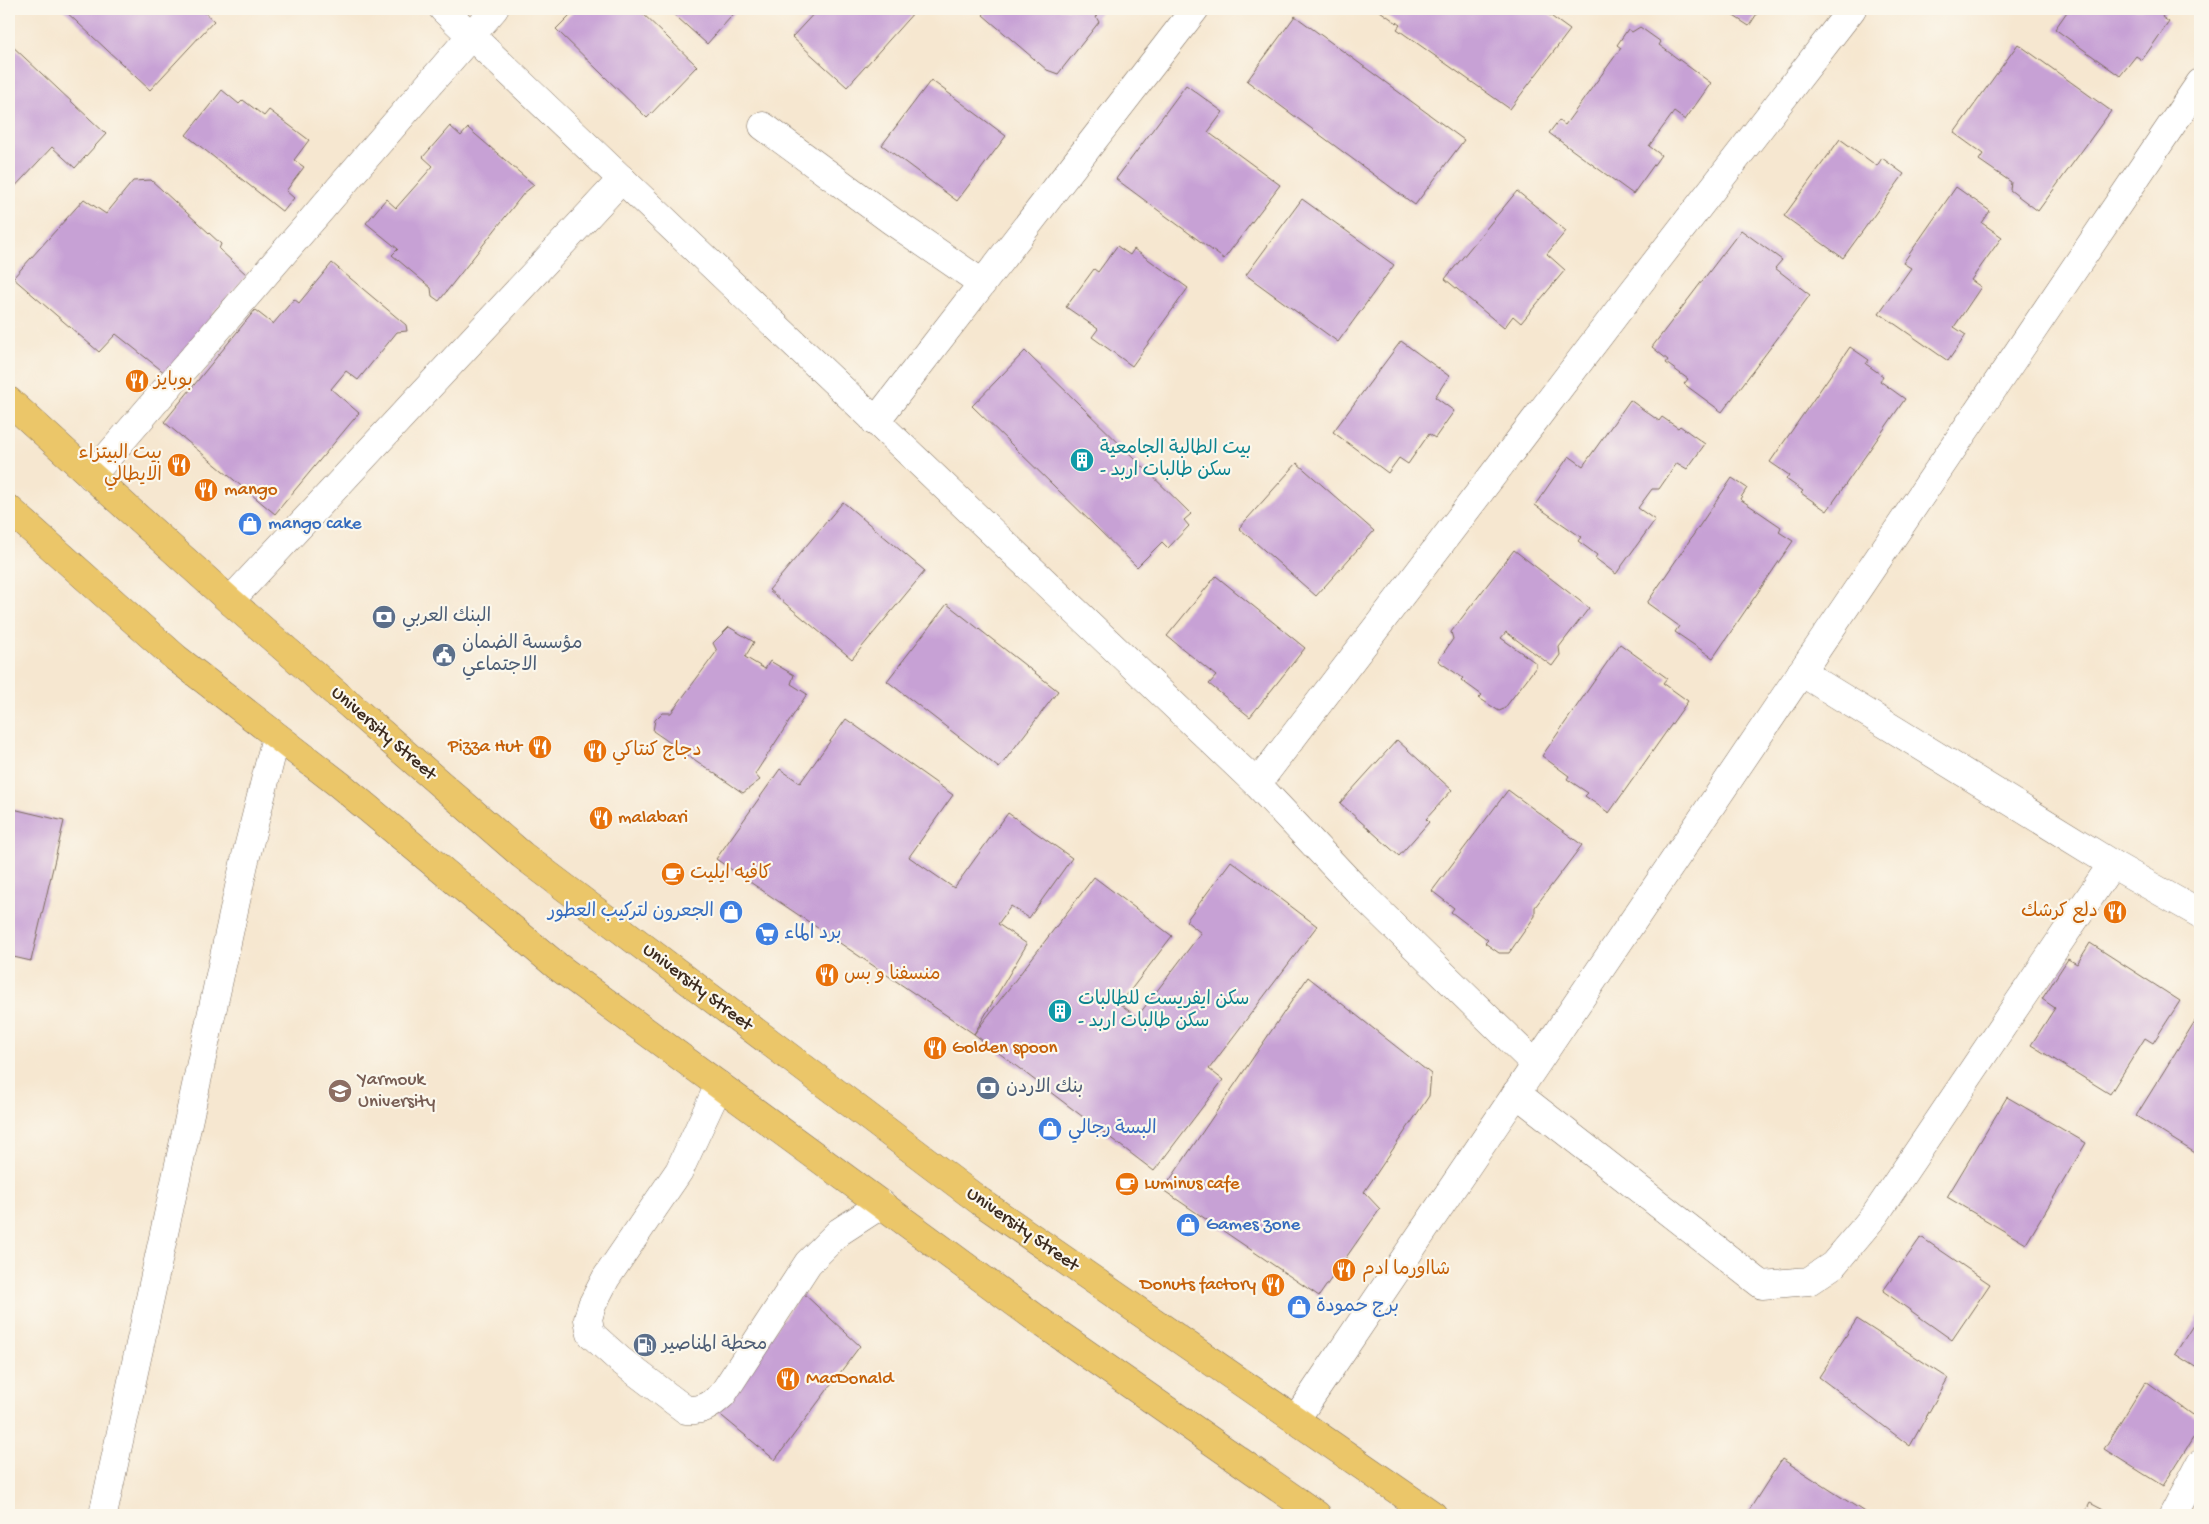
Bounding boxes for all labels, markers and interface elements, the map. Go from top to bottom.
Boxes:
restaurant icon: بوبايز [124,368,150,394]
place label: بوبايز [152,370,193,393]
place label: بيت الطالبة الجامعية - سكن طالبات اربد [1100,438,1251,483]
place label: بيت البيتزاء الايطالي [79,443,162,490]
building icon: بيت الطالبة الجامعية - سكن طالبات اربد [1069,447,1095,473]
restaurant icon: بيت البيتزاء الايطالي [166,452,192,478]
restaurant icon: mango [193,477,219,503]
place label: mango [224,479,278,502]
shop icon: mango cake [237,511,263,537]
place label: mango cake [268,513,362,536]
bank icon: البنك العربي [371,604,397,630]
place label: البنك العربي [402,606,491,631]
place label: مؤسسة الضمان الاجتماعي [462,633,582,680]
public building icon: مؤسسة الضمان الاجتماعي [431,642,457,668]
street label: University Street [325,682,442,788]
restaurant icon: Pizza Hut [527,734,553,760]
place label: Pizza Hut [447,736,524,759]
restaurant icon: دجاج كنتاكي [582,738,608,764]
place label: دجاج كنتاكي [612,740,702,765]
restaurant icon: malabari [588,805,614,831]
place label: malabari [618,807,688,830]
cafe icon: كافيه ايليت [660,861,686,887]
place label: كافيه ايليت [690,863,771,886]
shop icon: الجعرون لتركيب العطور [718,899,744,925]
restaurant icon: دلع كرشك [2102,899,2128,925]
place label: الجعرون لتركيب العطور [546,901,714,924]
place label: دلع كرشك [2021,901,2098,924]
supermarket icon: برد الماء [754,921,780,947]
place label: برد الماء [784,923,842,946]
street label: University Street [637,939,759,1038]
restaurant icon: منسفنا و بس [814,962,840,988]
place label: منسفنا و بس [844,964,941,987]
place label: سكن ايفريست للطالبات - سكن طالبات اربد [1078,989,1250,1034]
building icon: سكن ايفريست للطالبات - سكن طالبات اربد [1047,998,1073,1024]
restaurant icon: Golden spoon [922,1035,948,1061]
place label: Golden spoon [952,1037,1058,1060]
place label: Yarmouk University [356,1069,436,1114]
bank icon: بنك الاردن [975,1075,1001,1101]
place label: بنك الاردن [1006,1077,1083,1100]
school or university icon: Yarmouk University [327,1078,353,1104]
shop icon: البسة رجالي [1037,1116,1063,1142]
place label: البسة رجالي [1068,1118,1157,1143]
cafe icon: Luminus cafe [1114,1171,1140,1197]
place label: Luminus cafe [1144,1173,1240,1196]
street label: University Street [961,1183,1085,1279]
shop icon: Games zone [1175,1212,1201,1238]
place label: Games zone [1206,1214,1301,1237]
restaurant icon: شااورما ادم [1331,1257,1357,1283]
place label: شااورما ادم [1362,1259,1450,1282]
restaurant icon: Donuts factory [1260,1272,1286,1298]
place label: Donuts factory [1138,1274,1257,1297]
shop icon: برج حمودة [1286,1294,1312,1320]
place label: برج حمودة [1316,1296,1399,1319]
fuel station icon: محطة المناصير [632,1332,658,1358]
place label: محطة المناصير [660,1334,767,1357]
restaurant icon: MacDonald [775,1366,801,1392]
place label: MacDonald [806,1368,895,1391]

